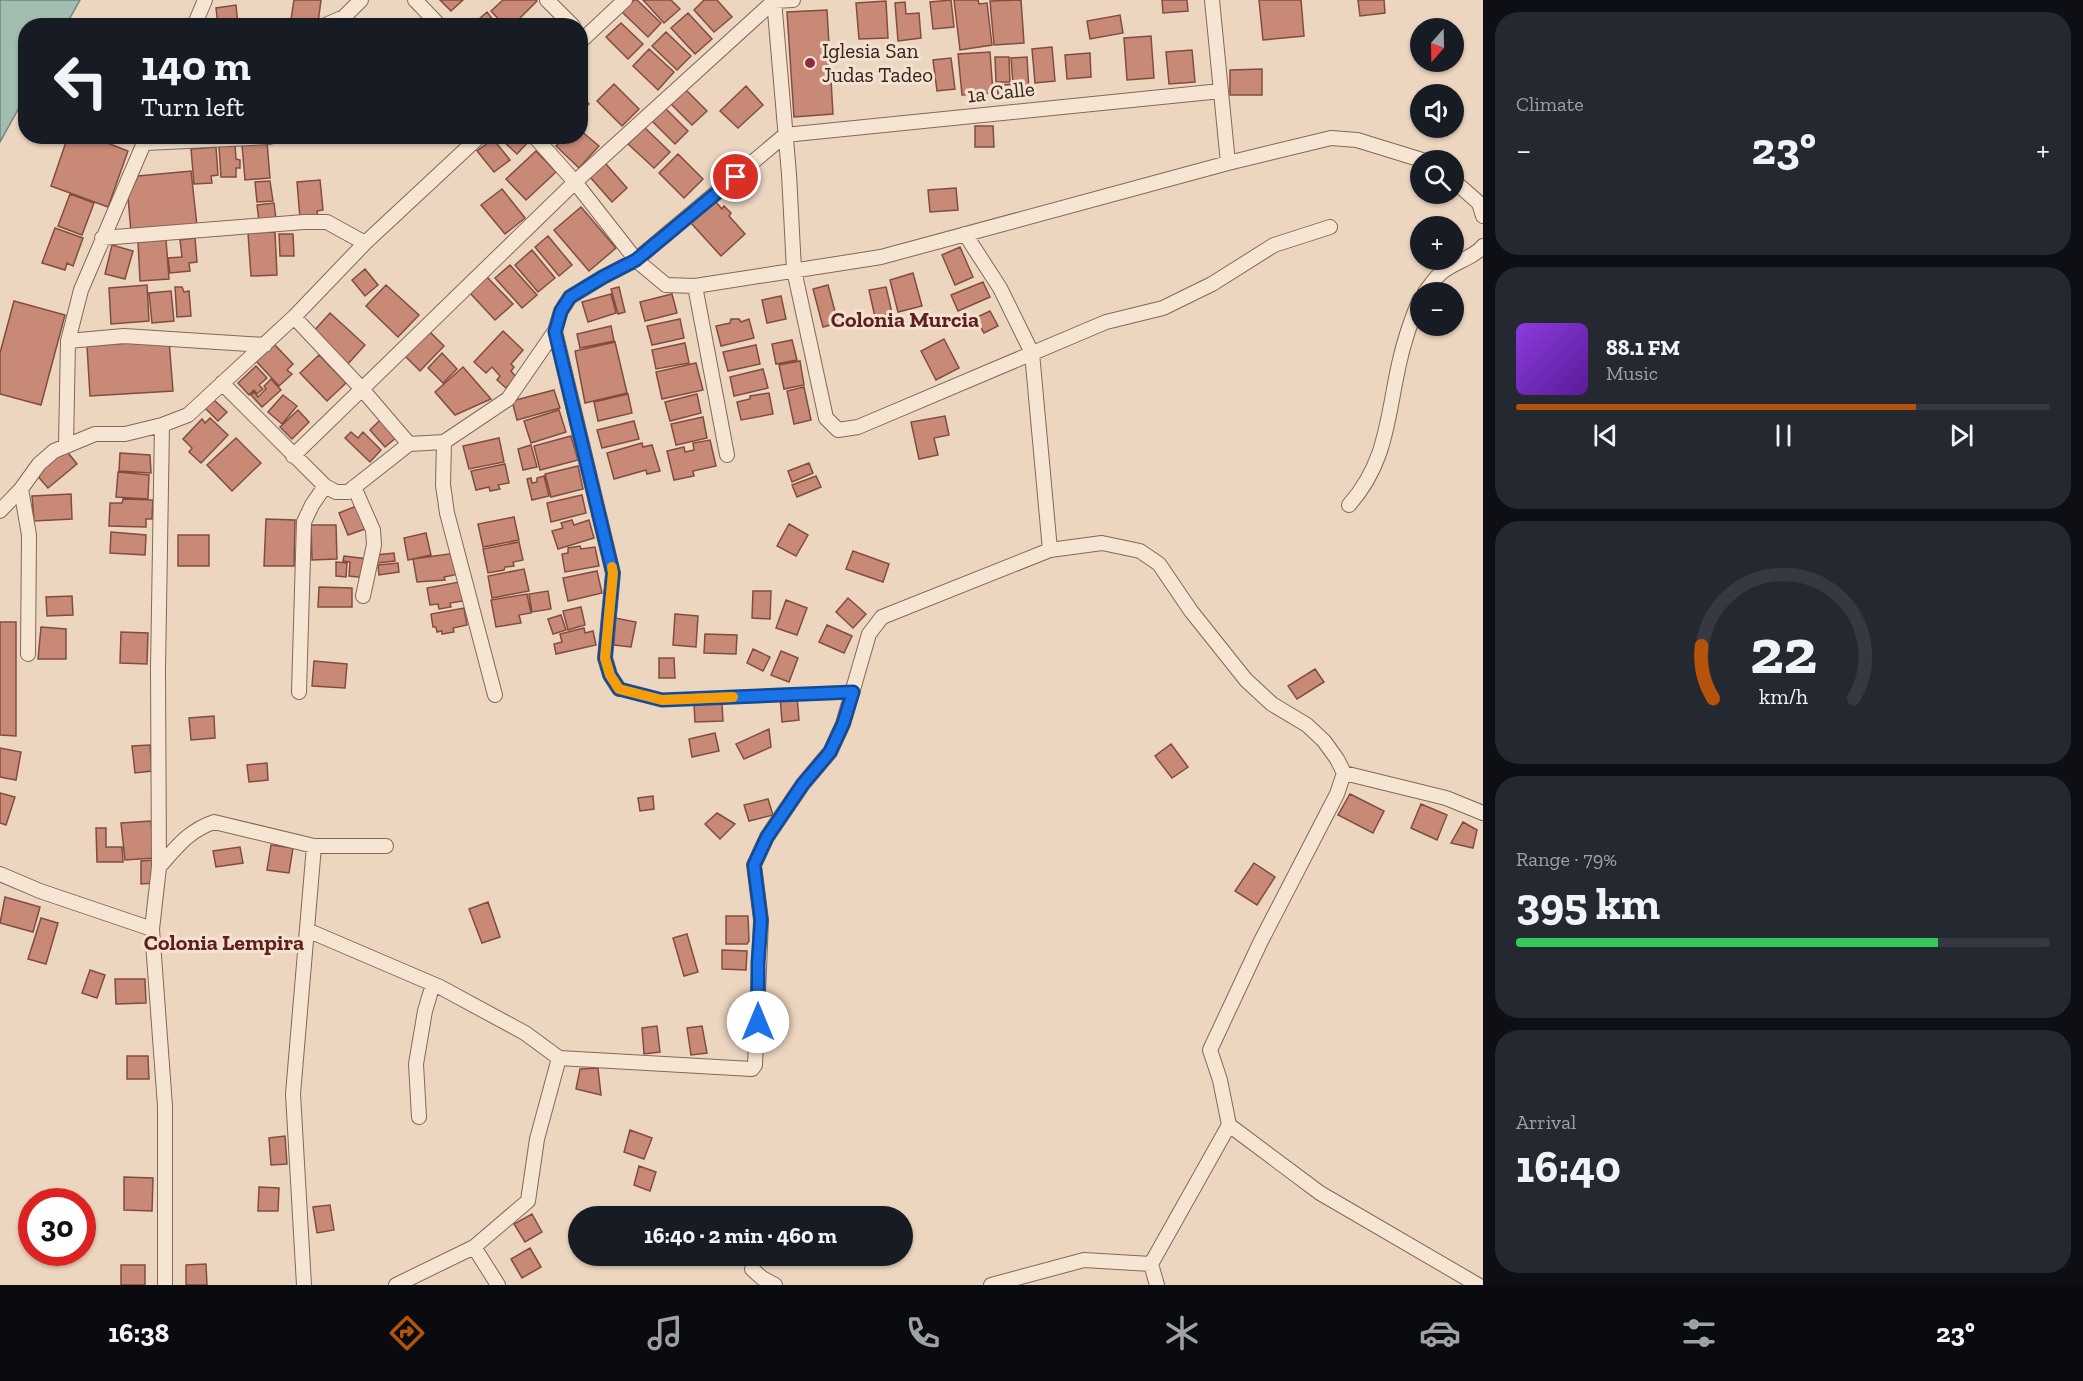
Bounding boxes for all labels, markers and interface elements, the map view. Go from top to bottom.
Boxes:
north arrow [1410,18,1464,72]
map controls [1410,18,1464,336]
place label: Iglesia San Judas Tadeo [822,38,933,87]
text: 140 m [141,40,251,91]
icon: left [42,42,120,120]
marker: Iglesia San Judas Tadeo [803,56,817,70]
street label: 1a Calle [966,76,1036,107]
button: sound [1410,84,1464,138]
text: Turn left [141,91,244,123]
text: Climate [1516,92,1584,116]
text: 23° [1752,122,1816,176]
text: − [1516,130,1531,169]
text: + [2036,130,2050,169]
button: search [1410,150,1464,204]
pin [710,151,761,202]
icon: arrive [719,160,752,193]
button: + [1410,216,1464,270]
button: − [1410,282,1464,336]
district label: Colonia Murcia [831,306,979,333]
text: 88.1 FM [1606,334,1680,361]
text: Music [1606,361,1658,385]
icon: previous [1589,419,1622,452]
icon: pause [1767,419,1800,452]
icon: next [1945,419,1978,452]
text: 22 [1749,615,1817,690]
text: km/h [1759,685,1807,710]
text: Range · 79% [1516,847,1617,871]
text: 395 km [1516,877,1660,931]
district label: Colonia Lempira [144,929,304,956]
position arrow [726,990,790,1054]
text: Arrival [1516,1110,1576,1134]
text: 16:40 [1516,1140,1621,1194]
speed limit sign: 30 [18,1188,96,1266]
text: 16:40 · 2 min · 460 m [644,1222,837,1249]
icon: directions [386,1312,428,1354]
icon: music [644,1312,686,1354]
icon: phone [902,1312,944,1354]
icon: climate [1161,1312,1203,1354]
icon: car [1419,1312,1461,1354]
icon: filters [1678,1312,1720,1354]
text: 16:38 [108,1317,169,1349]
text: 23° [1936,1317,1975,1349]

